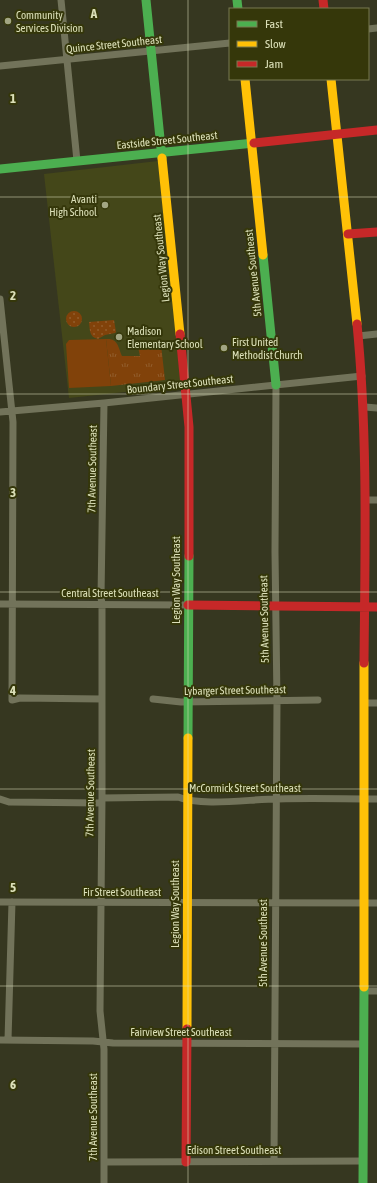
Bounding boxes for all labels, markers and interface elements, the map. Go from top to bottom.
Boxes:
text: A [90,6,98,21]
legend [229,8,369,80]
place label: Community Services Division [16,9,83,34]
marker: Community Services Division [3,16,13,26]
text: Fast [265,17,283,31]
street label: Quince Street Southeast [65,33,163,55]
text: Slow [265,37,286,51]
text: Jam [265,57,283,71]
text: 1 [10,91,16,106]
street label: Eastside Street Southeast [116,129,218,151]
place label: Avanti High School [49,193,97,218]
marker: Avanti High School [100,200,110,210]
street label: Legion Way Southeast [150,214,172,302]
street label: 5th Avenue Southeast [242,229,264,317]
text: 2 [10,288,16,303]
place label: Madison Elementary School [127,325,203,350]
marker: Madison Elementary School [114,332,124,342]
place label: First United Methodist Church [232,336,303,361]
marker: First United Methodist Church [219,343,229,353]
street label: Boundary Street Southeast [126,372,234,396]
street label: 7th Avenue Southeast [85,425,99,513]
text: 3 [10,485,16,500]
street label: Legion Way Southeast [170,536,182,624]
street label: 5th Avenue Southeast [257,575,271,663]
street label: Central Street Southeast [61,587,159,599]
text: 4 [9,683,16,698]
street label: Lybarger Street Southeast [184,683,286,697]
street label: 7th Avenue Southeast [83,749,97,837]
street label: McCormick Street Southeast [189,782,301,794]
street label: Legion Way Southeast [169,860,181,948]
text: 5 [10,880,16,895]
street label: Fir Street Southeast [83,886,161,898]
street label: 5th Avenue Southeast [257,899,269,987]
street label: Fairview Street Southeast [130,1026,232,1038]
street label: 7th Avenue Southeast [87,1073,99,1161]
text: 6 [10,1077,16,1092]
street label: Edison Street Southeast [187,1144,281,1156]

